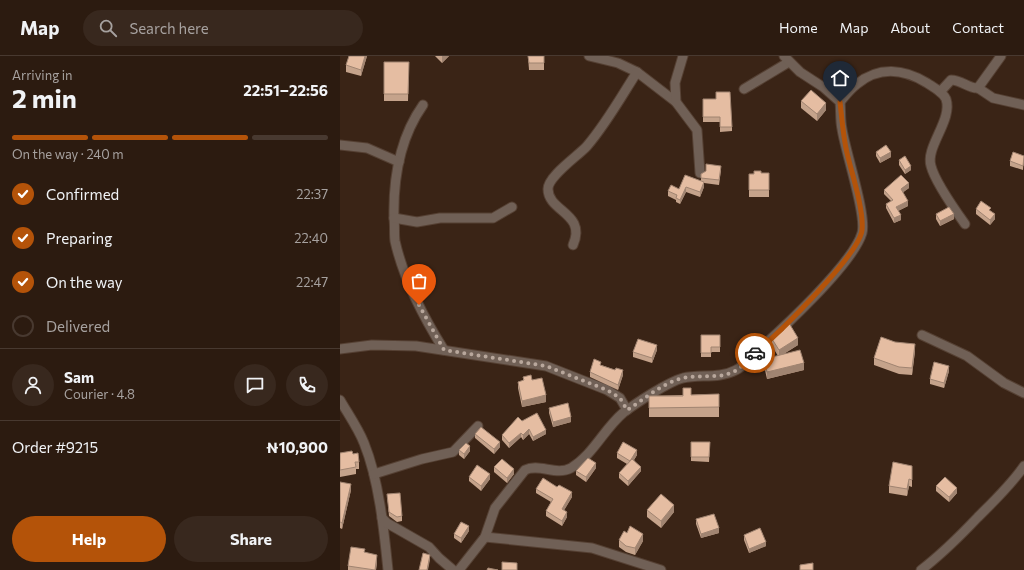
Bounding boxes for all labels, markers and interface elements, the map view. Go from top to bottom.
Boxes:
search box [83,10,363,46]
text: Map [20,16,59,39]
icon: search [97,17,119,39]
text: Search here [129,19,209,37]
text: Home [779,19,818,36]
text: Map [840,19,868,36]
text: About [890,19,930,36]
text: Contact [952,19,1004,36]
pin [823,61,857,102]
text: Arriving in [12,67,72,83]
icon: home [829,67,851,89]
text: 22:51–22:56 [243,81,328,99]
text: 2 min [12,82,77,113]
text: On the way · 240 m [12,146,124,162]
icon: check [12,183,34,205]
text: Confirmed [46,185,119,203]
text: 22:37 [296,186,328,202]
icon: check [12,227,34,249]
text: Preparing [46,229,112,247]
text: 22:40 [294,230,328,246]
pin [402,264,436,305]
icon: bag [408,270,430,292]
icon: check [12,271,34,293]
text: On the way [46,273,123,291]
text: 22:47 [296,274,328,290]
text: Delivered [46,317,110,335]
courier [735,333,775,373]
icon: car [744,342,766,364]
button: person [12,364,54,406]
button: chat [234,364,276,406]
button: phone [286,364,328,406]
text: Sam [64,368,94,386]
text: Courier · 4.8 [64,386,135,402]
text: Order #9215 [12,438,98,456]
text: ₦10,900 [266,438,328,456]
button: Help [12,516,166,562]
button: Share [174,516,328,562]

